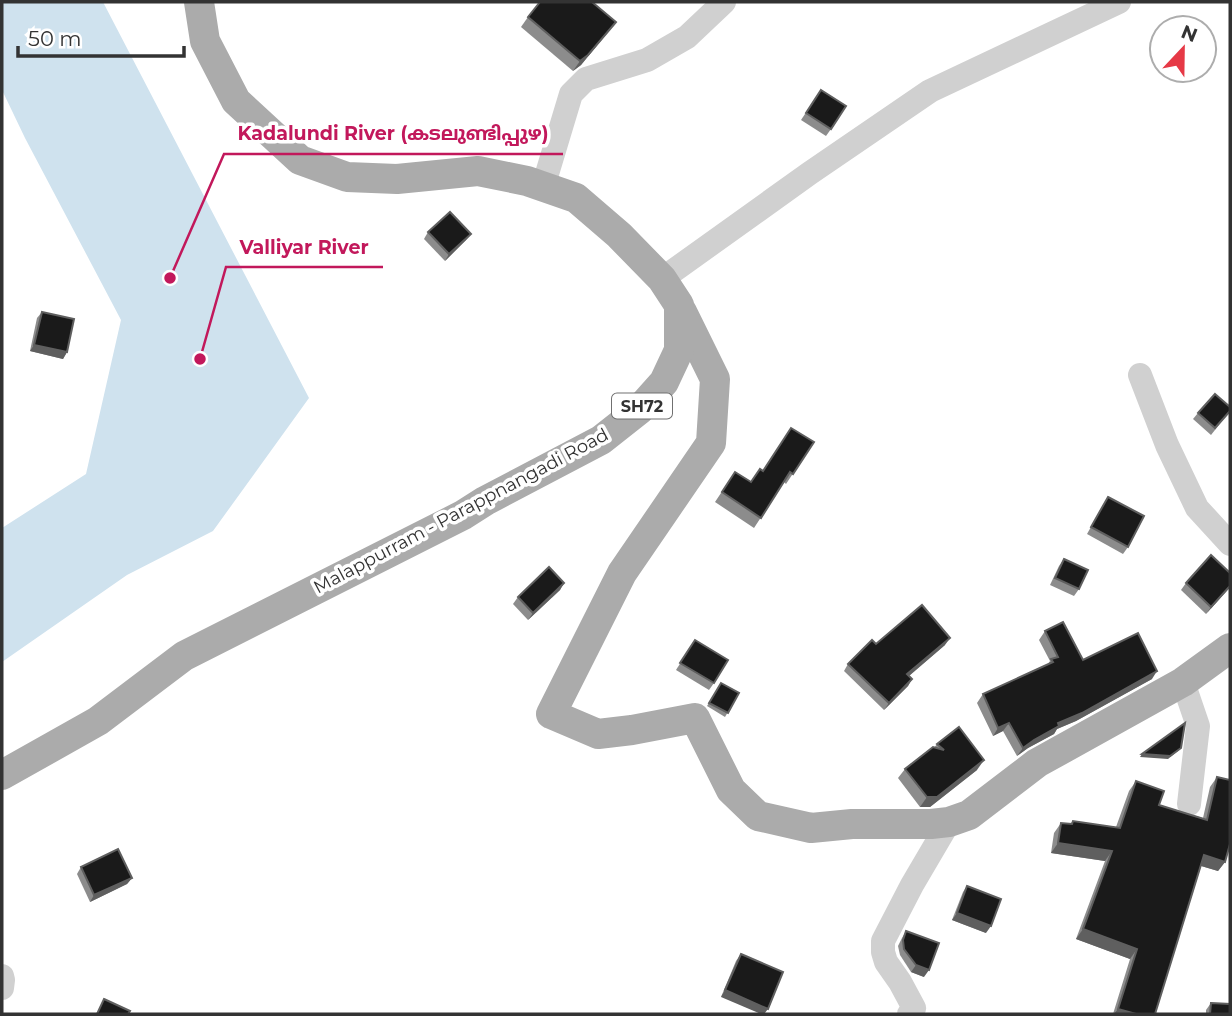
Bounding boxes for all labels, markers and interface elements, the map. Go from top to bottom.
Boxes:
scale bar [18,14,184,58]
north arrow [1148,14,1218,84]
text: N [1178,20,1201,47]
text: 50 m [28,26,82,51]
callout: Kadalundi River (കടലുണ്ടിപ്പുഴ) [224,114,563,154]
text: Kadalundi River (കടലുണ്ടിപ്പുഴ) [237,122,549,147]
callout: Valliyar River [226,227,383,267]
text: Valliyar River [238,236,369,259]
road number: SH72 [612,394,672,418]
street label: Malappurram - Parappnangadi Road [310,424,612,598]

